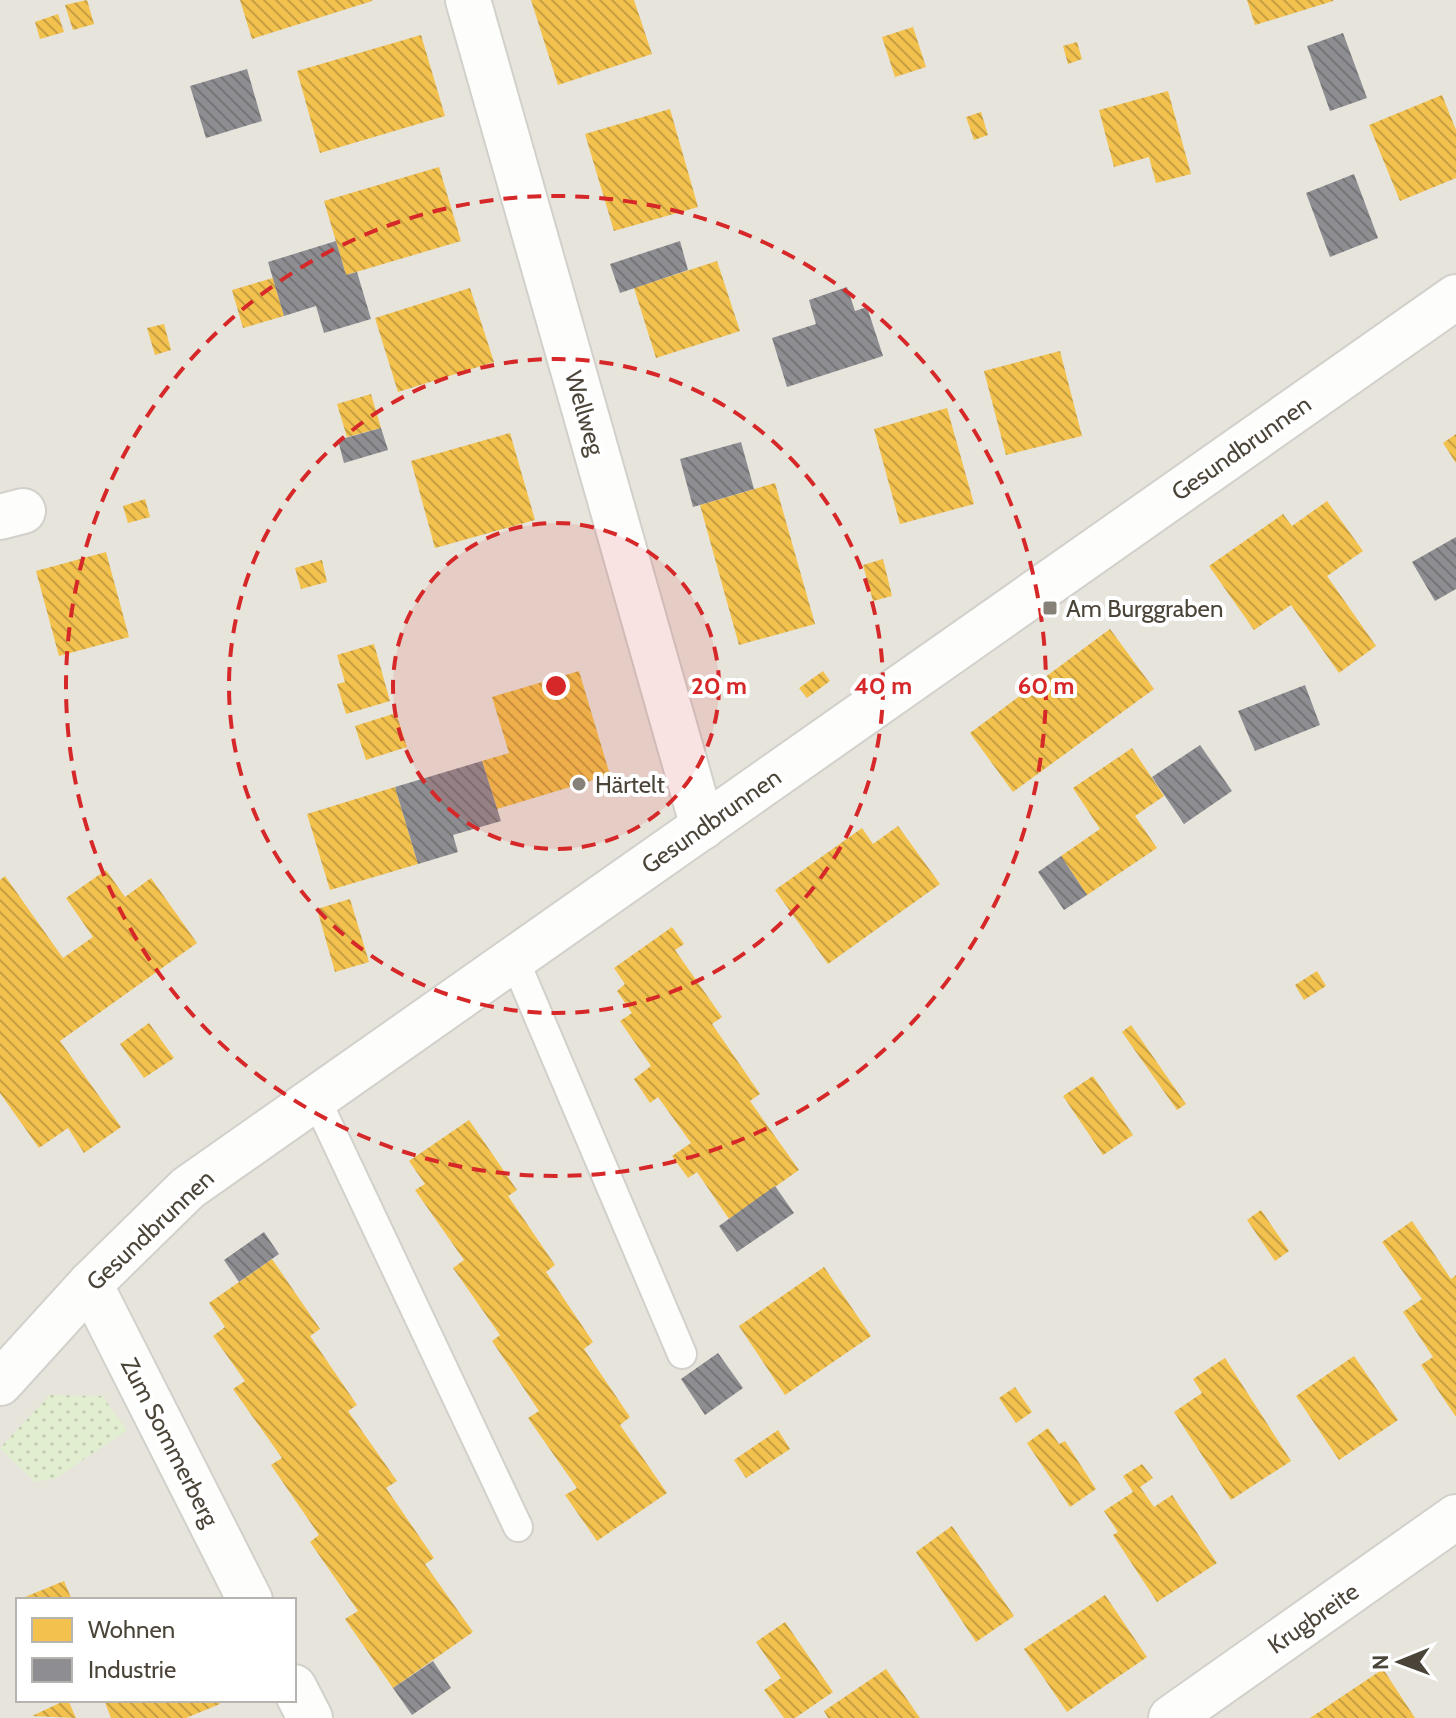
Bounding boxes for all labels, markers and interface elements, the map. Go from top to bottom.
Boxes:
street label: Wellweg [559,367,611,460]
street label: Gesundbrunnen [1166,389,1316,507]
place label: Am Burggraben [1066,594,1223,623]
marker: Am Burggraben [1041,599,1059,617]
text: 20 m [691,671,747,700]
text: 40 m [854,671,912,700]
text: 60 m [1018,671,1074,700]
centre of rings [542,672,570,700]
street label: Gesundbrunnen [636,762,786,880]
place label: Härtelt [595,770,665,799]
marker: Härtelt [570,775,588,793]
street label: Gesundbrunnen [80,1164,220,1296]
street label: Zum Sommerberg [115,1353,226,1532]
street label: Krugbreite [1262,1576,1364,1660]
legend [16,1598,296,1702]
text: Wohnen [88,1615,175,1644]
north arrow [1360,1622,1440,1702]
text: N [1367,1654,1394,1670]
text: Industrie [88,1655,176,1684]

